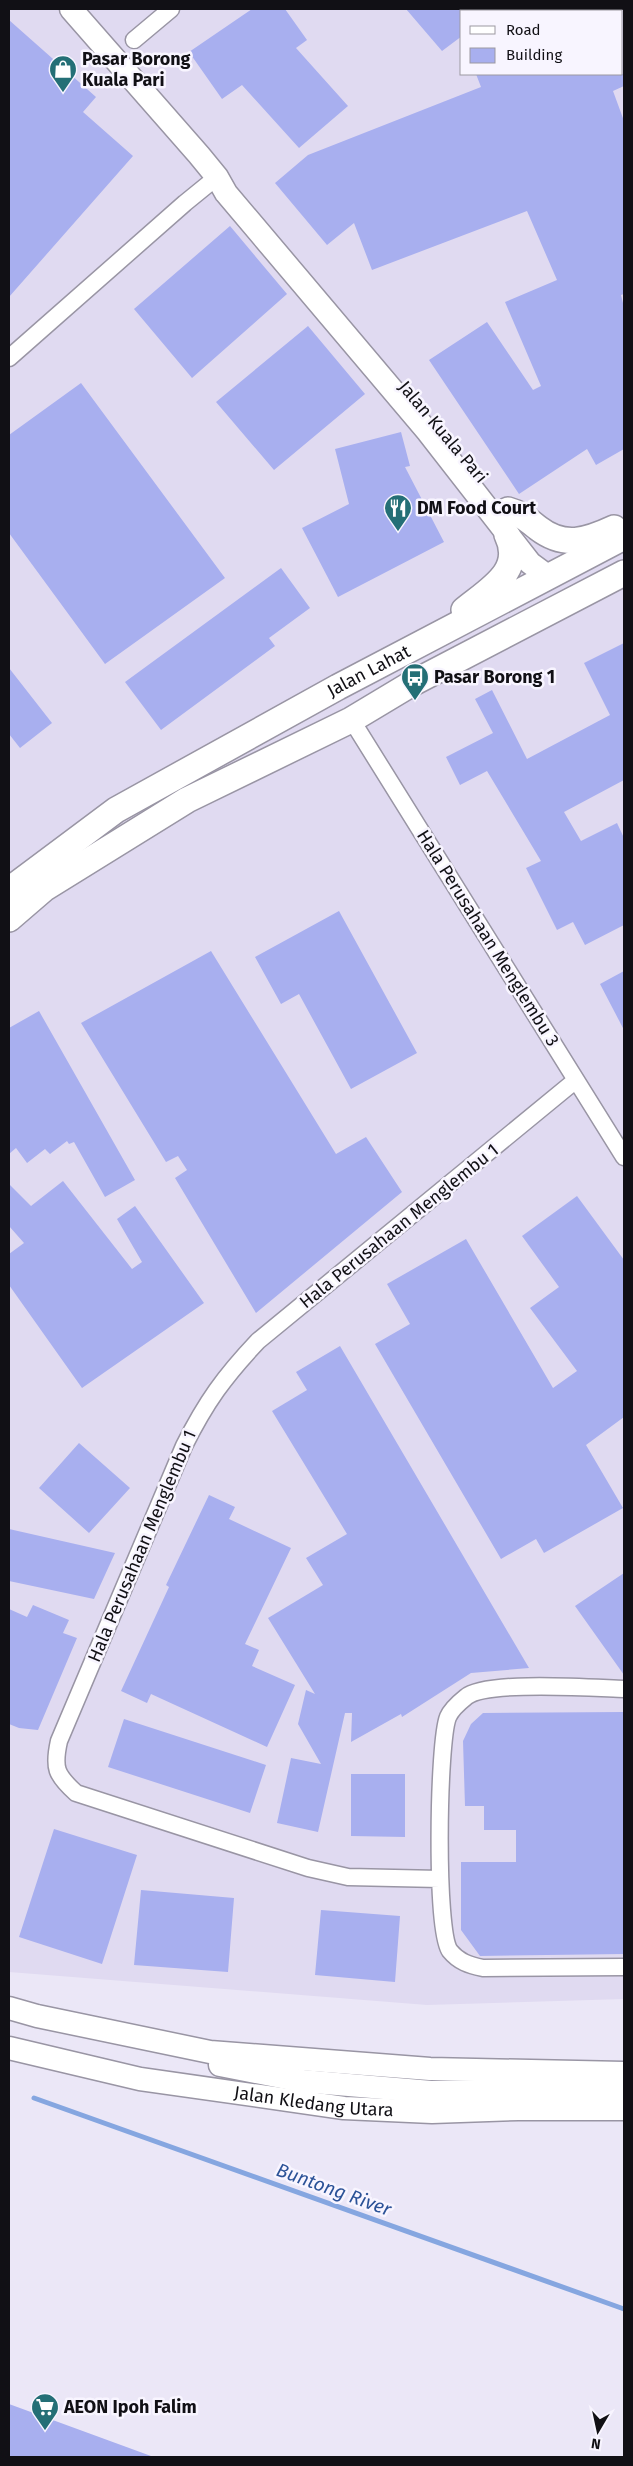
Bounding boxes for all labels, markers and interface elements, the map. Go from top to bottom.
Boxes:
legend [460,10,623,75]
text: Road [506,21,541,39]
text: Building [506,46,562,64]
place label: Pasar Borong Kuala Pari [82,48,191,91]
shop icon: Pasar Borong Kuala Pari [48,54,78,93]
street label: Jalan Kuala Pari [394,376,492,488]
restaurant icon: DM Food Court [383,493,413,532]
place label: DM Food Court [417,497,537,519]
street label: Jalan Lahat [323,640,414,702]
bus stop icon: Pasar Borong 1 [400,662,430,701]
place label: Pasar Borong 1 [434,666,555,688]
street label: Hala Perusahaan Menglembu 3 [412,826,564,1050]
street label: Hala Perusahaan Menglembu 1 [295,1139,503,1313]
street label: Hala Perusahaan Menglembu 1 [83,1427,201,1665]
street label: Jalan Kledang Utara [233,2081,394,2121]
water label: Buntong River [273,2158,395,2221]
supermarket icon: AEON Ipoh Falim [30,2392,60,2431]
place label: AEON Ipoh Falim [63,2396,197,2418]
north arrow [573,2406,623,2456]
text: N [590,2434,602,2452]

